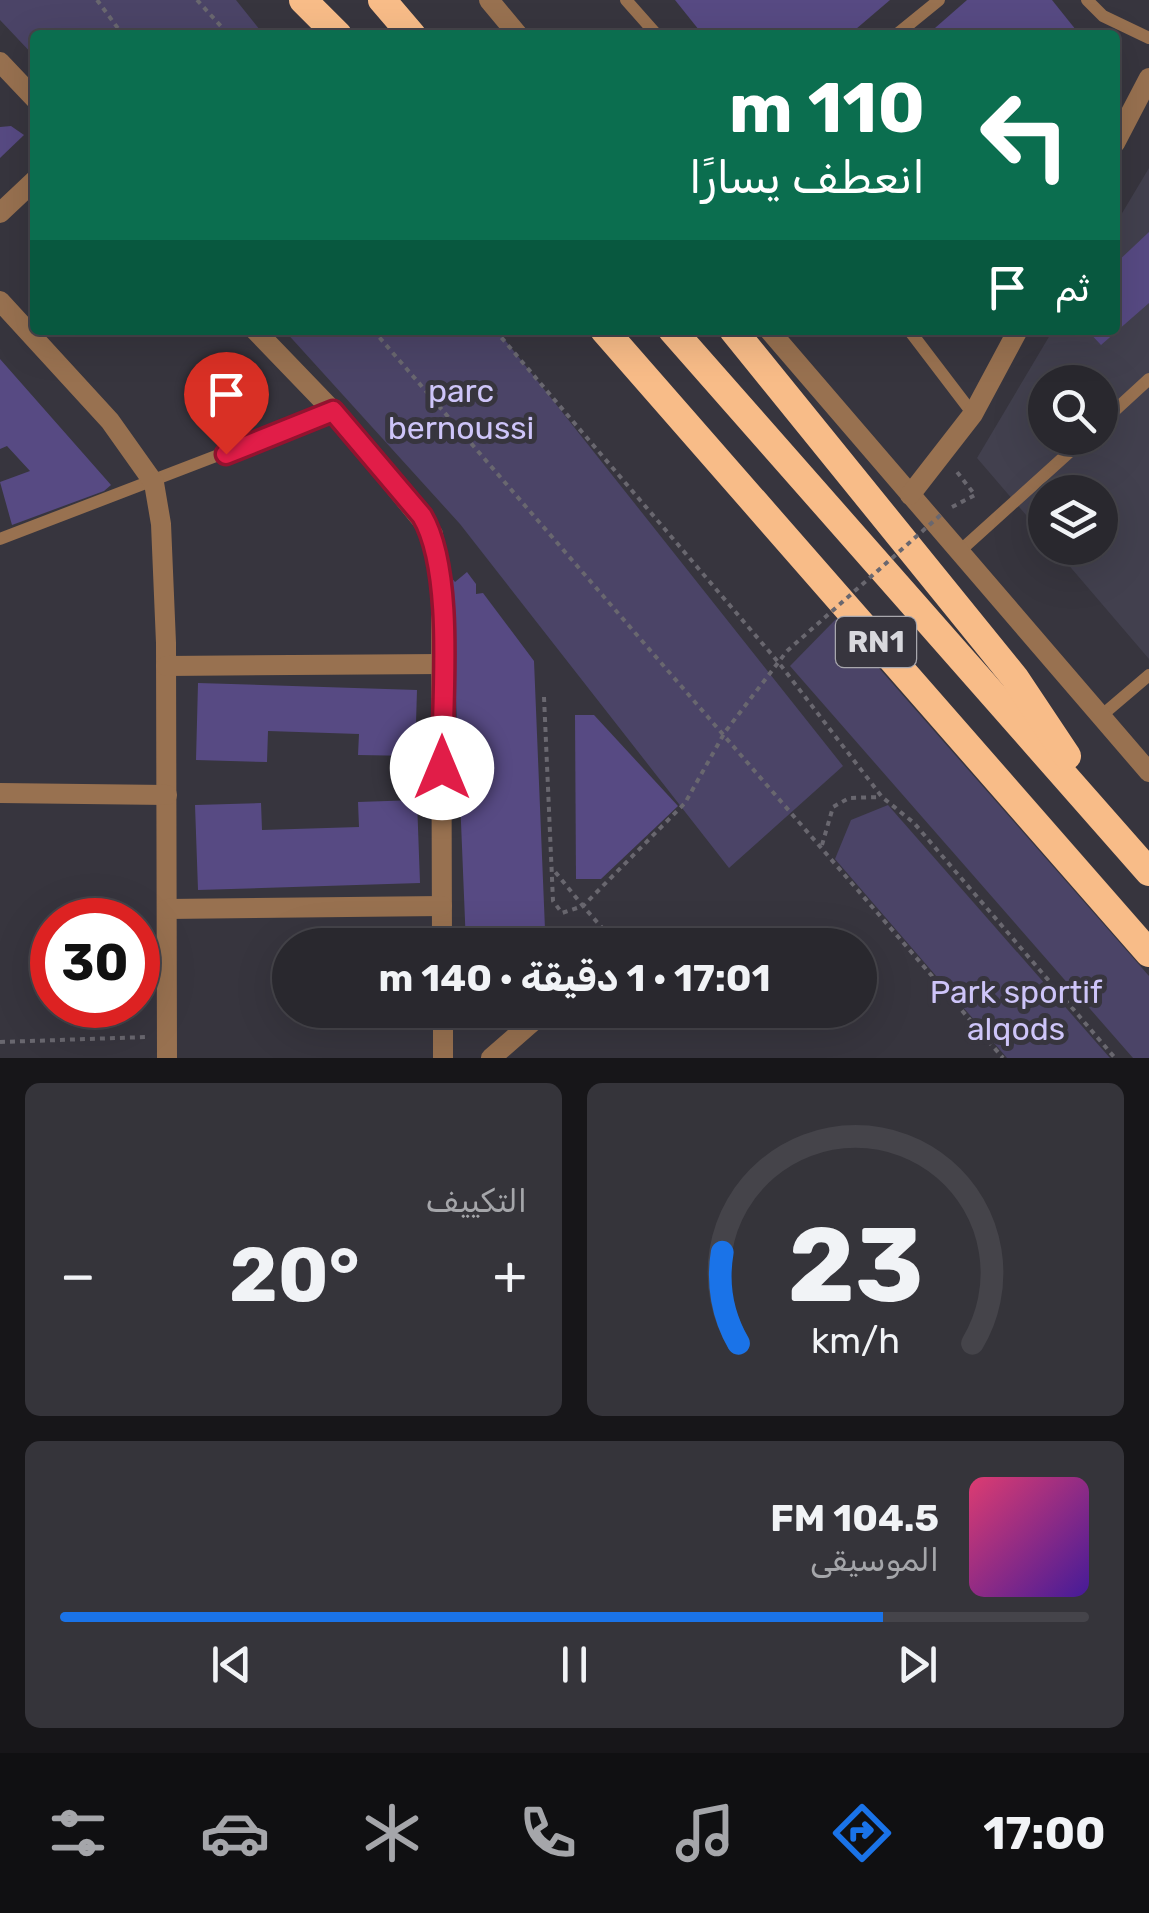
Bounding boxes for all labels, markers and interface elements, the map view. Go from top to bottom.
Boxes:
text: 110 m [729,67,925,150]
icon: left [960,70,1090,200]
text: انعطف يسارًا [689,151,925,204]
icon: arrive [980,260,1035,315]
text: ثم [1055,265,1090,311]
pin [184,352,269,455]
map controls [1028,365,1118,565]
button: search [1028,365,1118,455]
icon: arrive [199,367,254,422]
park label: parc bernoussi [388,372,534,447]
button: layers [1028,475,1118,565]
road number: RN1 [836,617,916,667]
position arrow [390,716,494,820]
speed limit sign: 30 [30,898,160,1028]
text: 17:01 · 1 دقيقة · 140 m [378,955,771,1001]
park label: Park sportif alqods [930,973,1103,1048]
text: التكييف [425,1182,527,1220]
text: 23 [787,1204,924,1327]
text: 20° [229,1231,360,1320]
text: − [60,1243,96,1308]
text: + [493,1243,527,1308]
text: km/h [811,1320,900,1362]
text: 104.5 FM [770,1495,939,1541]
text: الموسيقى [810,1541,939,1579]
icon: previous [204,1637,259,1692]
icon: pause [547,1637,602,1692]
icon: next [890,1637,945,1692]
icon: filters [43,1798,113,1868]
icon: car [200,1798,270,1868]
icon: climate [357,1798,427,1868]
icon: phone [513,1798,583,1868]
icon: music [670,1798,740,1868]
icon: directions [827,1798,897,1868]
text: 17:00 [983,1807,1106,1860]

